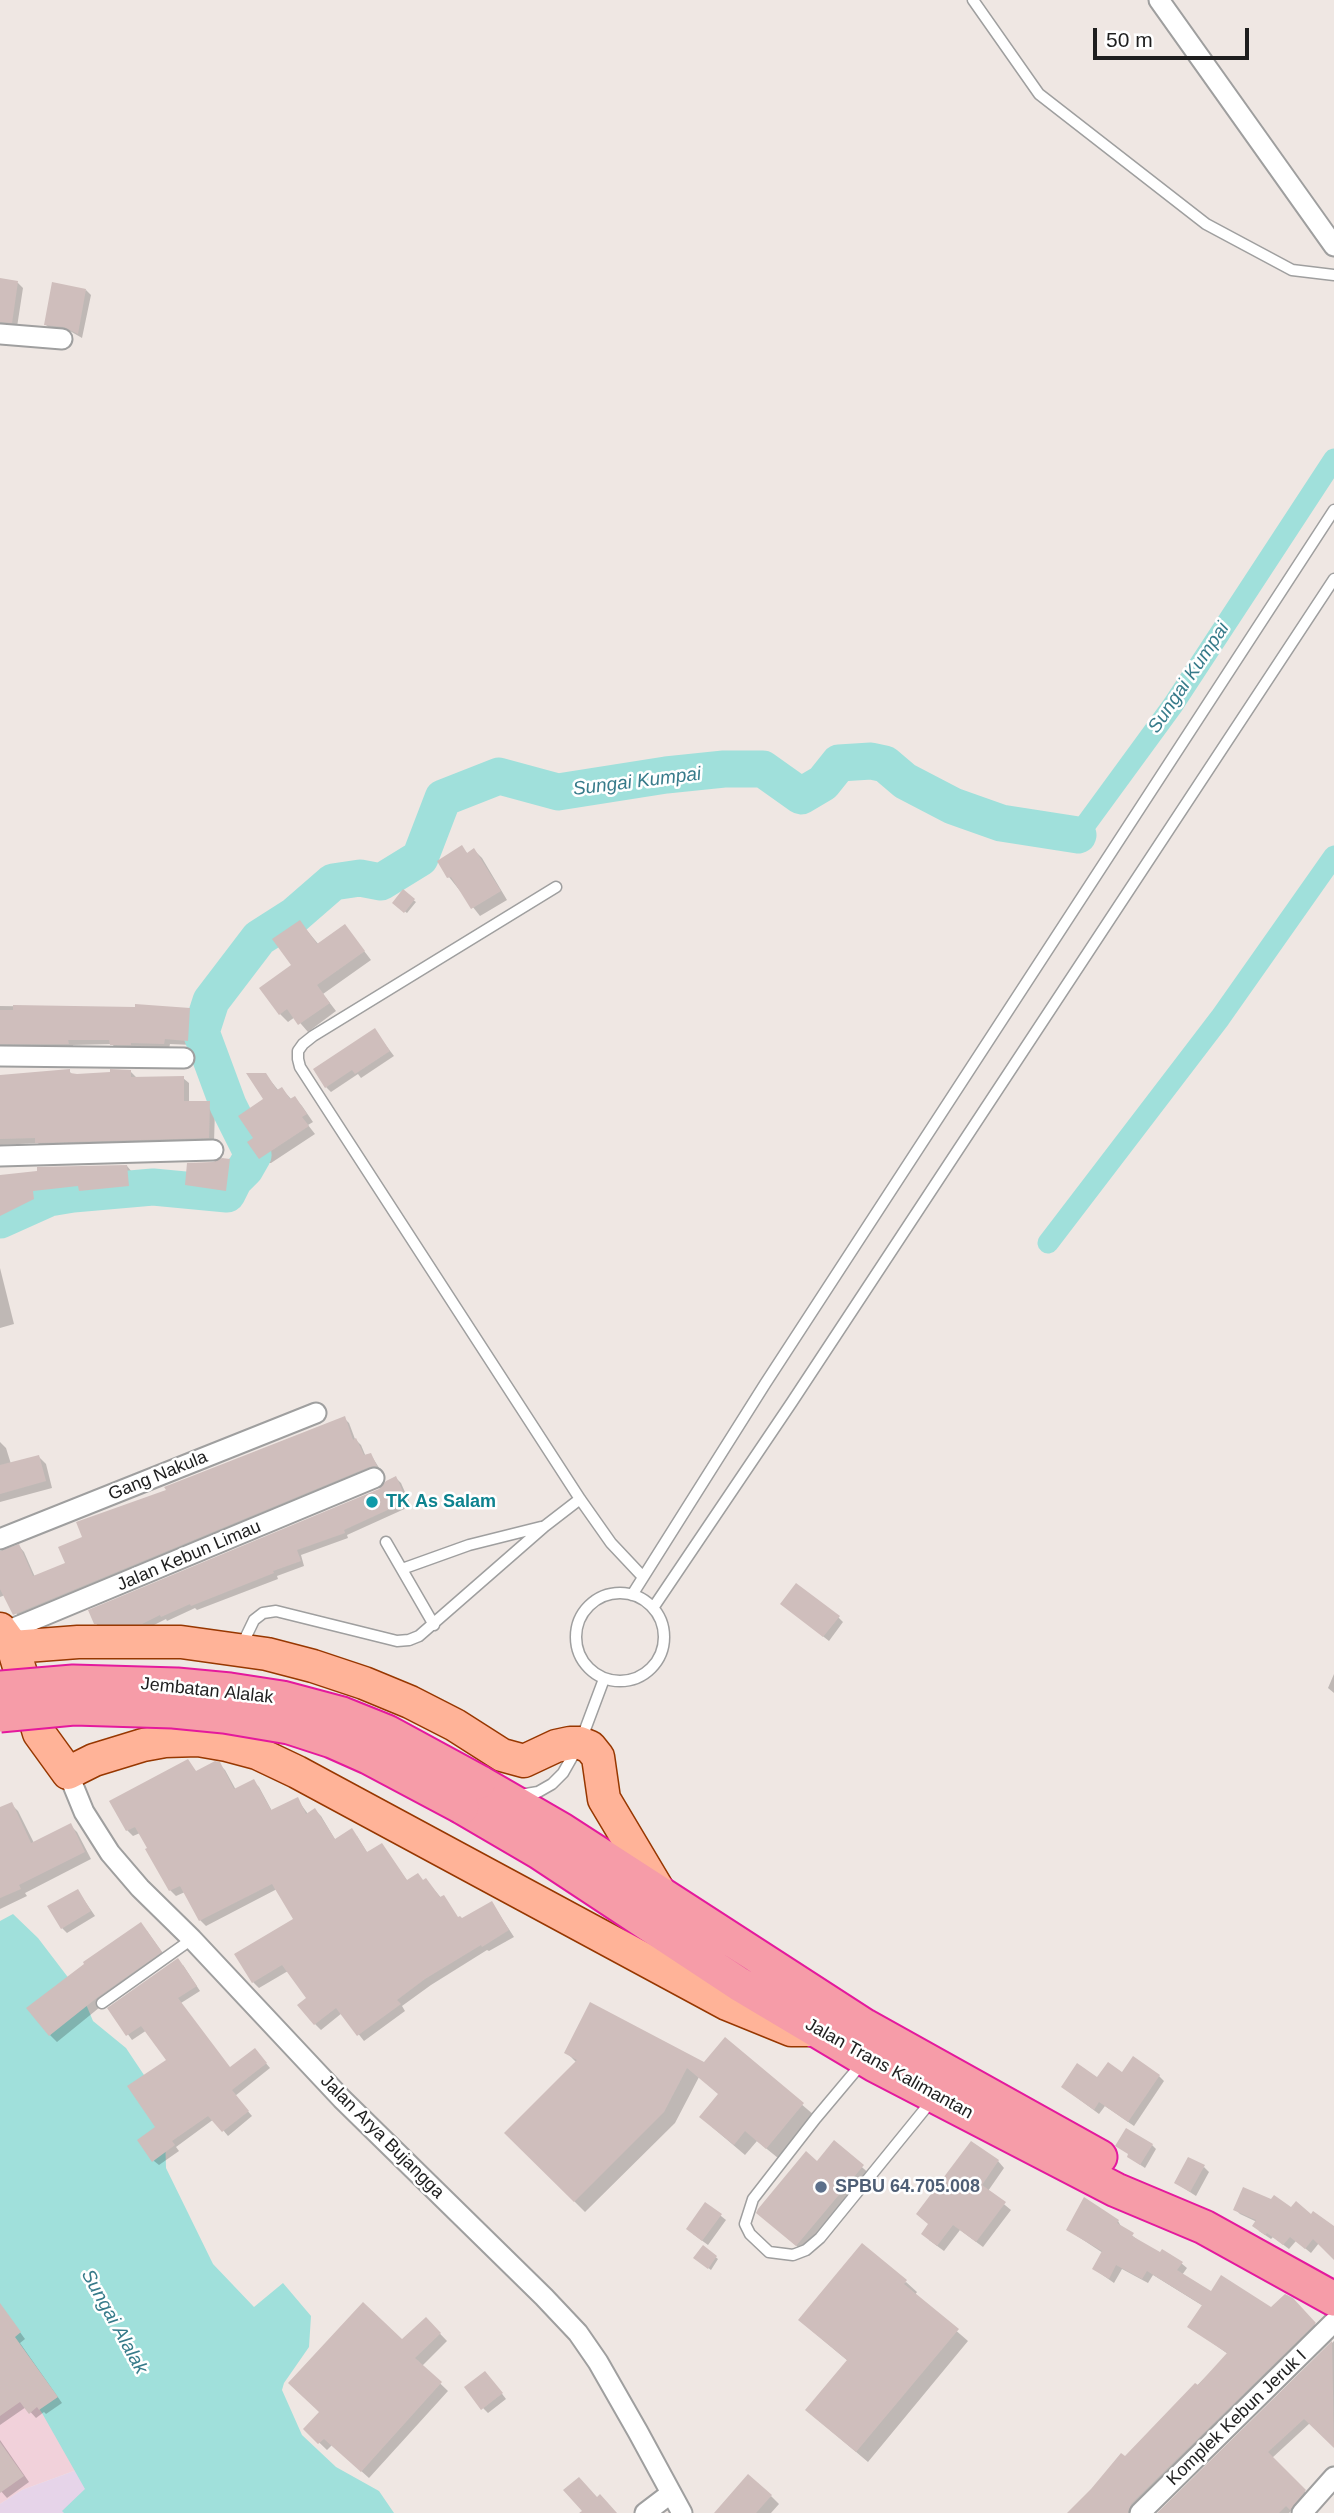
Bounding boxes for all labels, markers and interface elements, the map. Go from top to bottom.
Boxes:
scale bar [1096,14,1252,58]
text: 50 m [1106,28,1153,51]
water label: Sungai Kumpai [1144,618,1234,738]
water label: Sungai Kumpai [572,763,702,801]
street label: Gang Nakula [105,1446,211,1506]
place label: TK As Salam [386,1491,496,1513]
marker: TK As Salam [364,1494,380,1510]
street label: Jalan Kebun Limau [114,1516,264,1596]
street label: Jembatan Alalak [140,1673,274,1709]
street label: Jalan Trans Kalimantan [801,2014,977,2124]
street label: Jalan Arya Bujangga [316,2071,448,2203]
place label: SPBU 64.705.008 [835,2176,980,2198]
marker: SPBU 64.705.008 [813,2179,829,2195]
water label: Sungai Alalak [76,2266,152,2378]
street label: Komplek Kebun Jeruk I [1163,2346,1311,2490]

